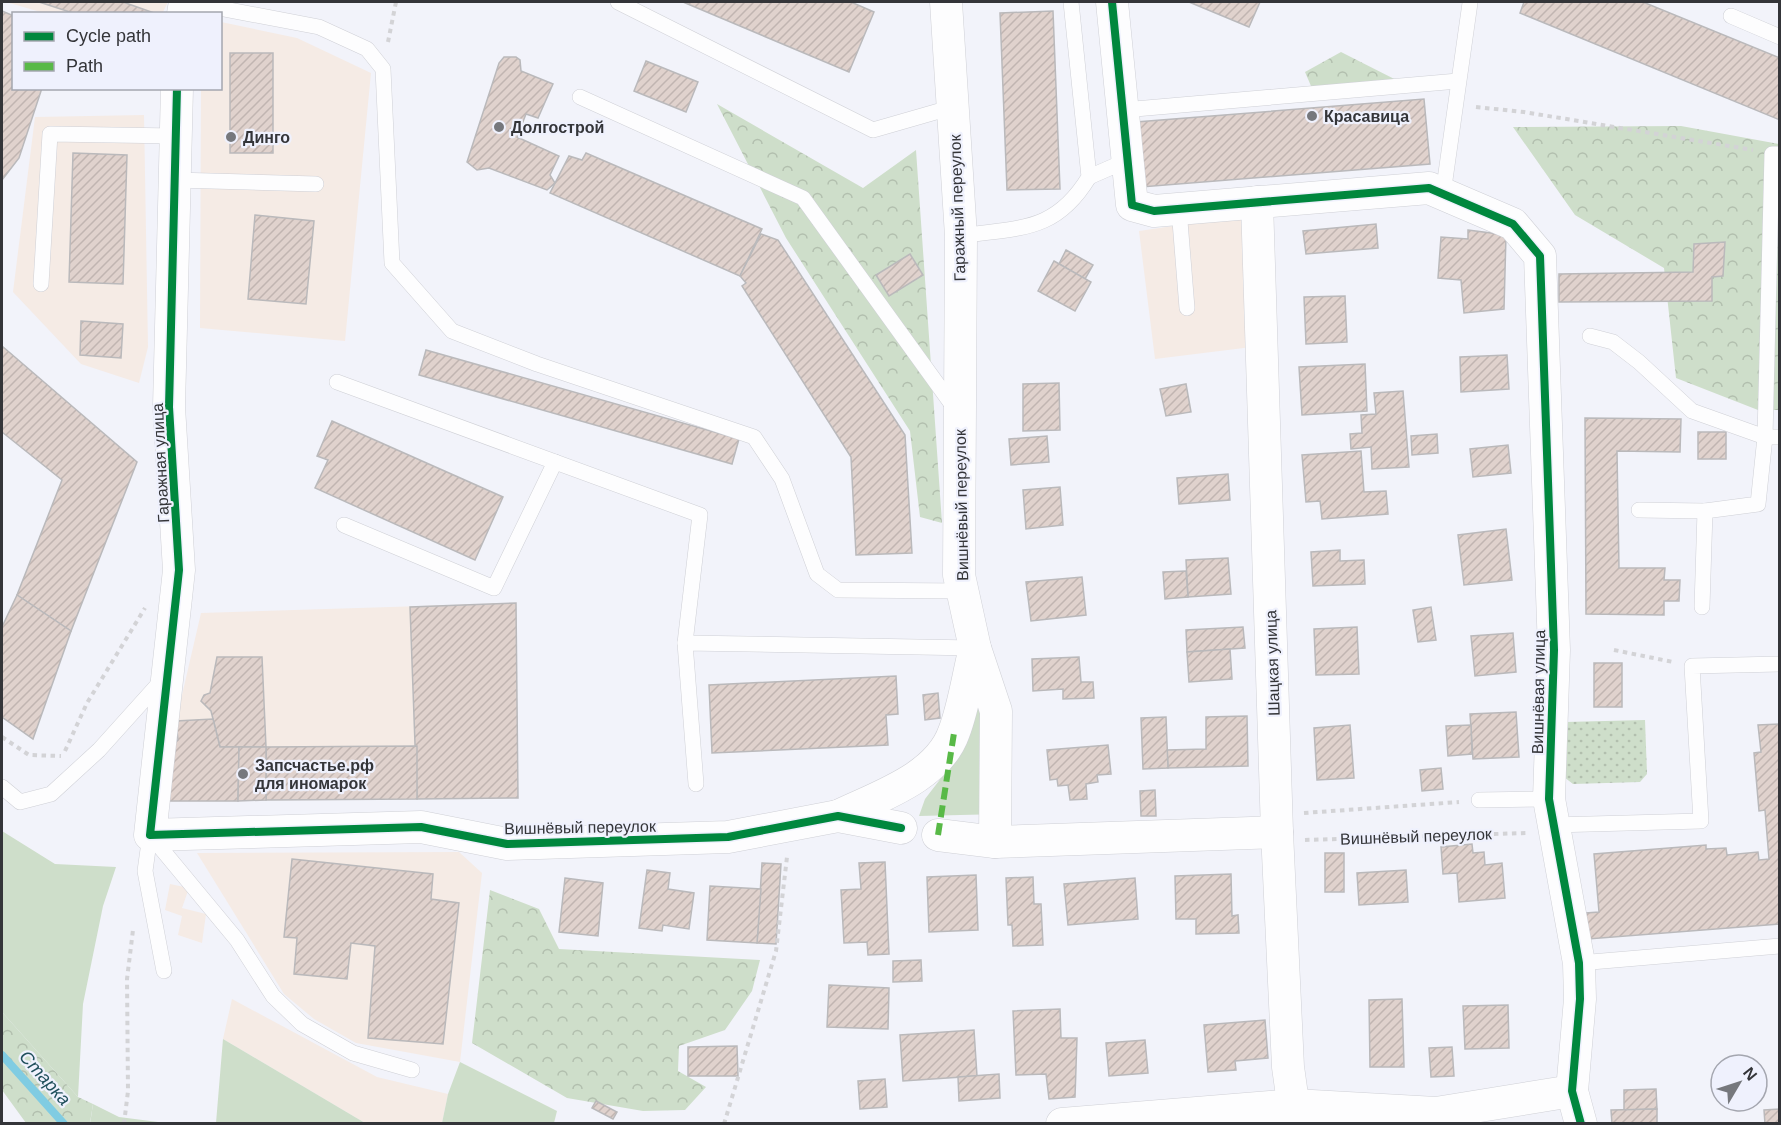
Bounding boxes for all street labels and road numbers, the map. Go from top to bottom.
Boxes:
street label: Гаражный переулок [946,133,969,282]
street label: Гаражная улица [149,403,172,523]
street label: Вишнёвый переулок [952,428,971,581]
street label: Шацкая улица [1262,610,1283,716]
street label: Вишнёвая улица [1529,630,1548,754]
street label: Вишнёвый переулок [504,818,657,837]
street label: Вишнёвый переулок [1340,825,1493,848]

